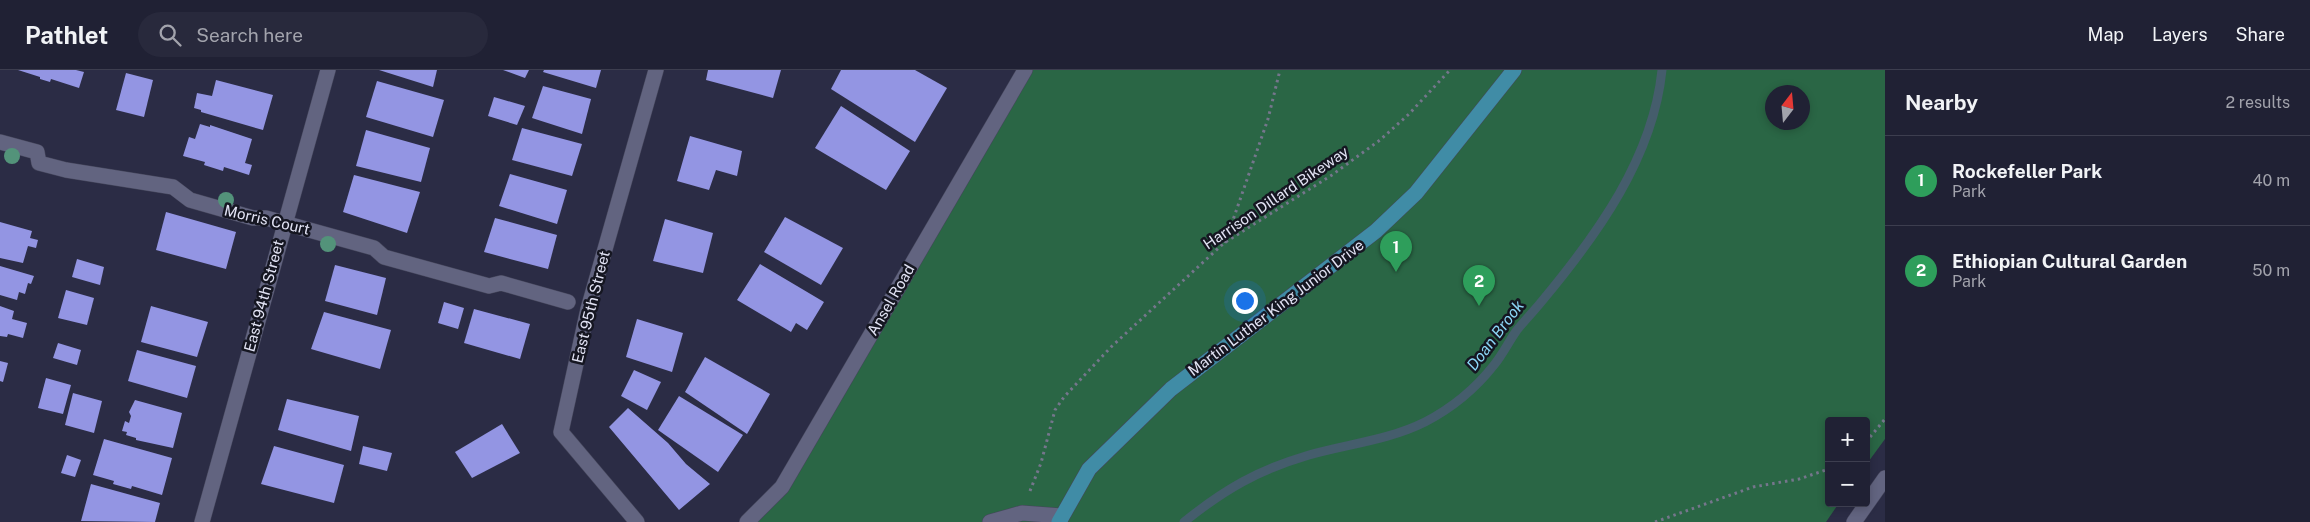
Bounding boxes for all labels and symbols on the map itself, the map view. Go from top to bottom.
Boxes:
north arrow [1765,85,1810,130]
street label: Harrison Dillard Bikeway [1200,143,1351,252]
street label: Morris Court [223,201,312,238]
pin: 1 [1380,231,1412,272]
street label: Martin Luther King Junior Drive [1184,236,1367,379]
street label: East 94th Street [240,238,287,354]
street label: East 95th Street [568,249,613,365]
street label: Ansel Road [863,261,918,338]
pin: 2 [1463,265,1495,306]
your location [1232,288,1258,314]
water label: Doan Brook [1463,296,1528,374]

